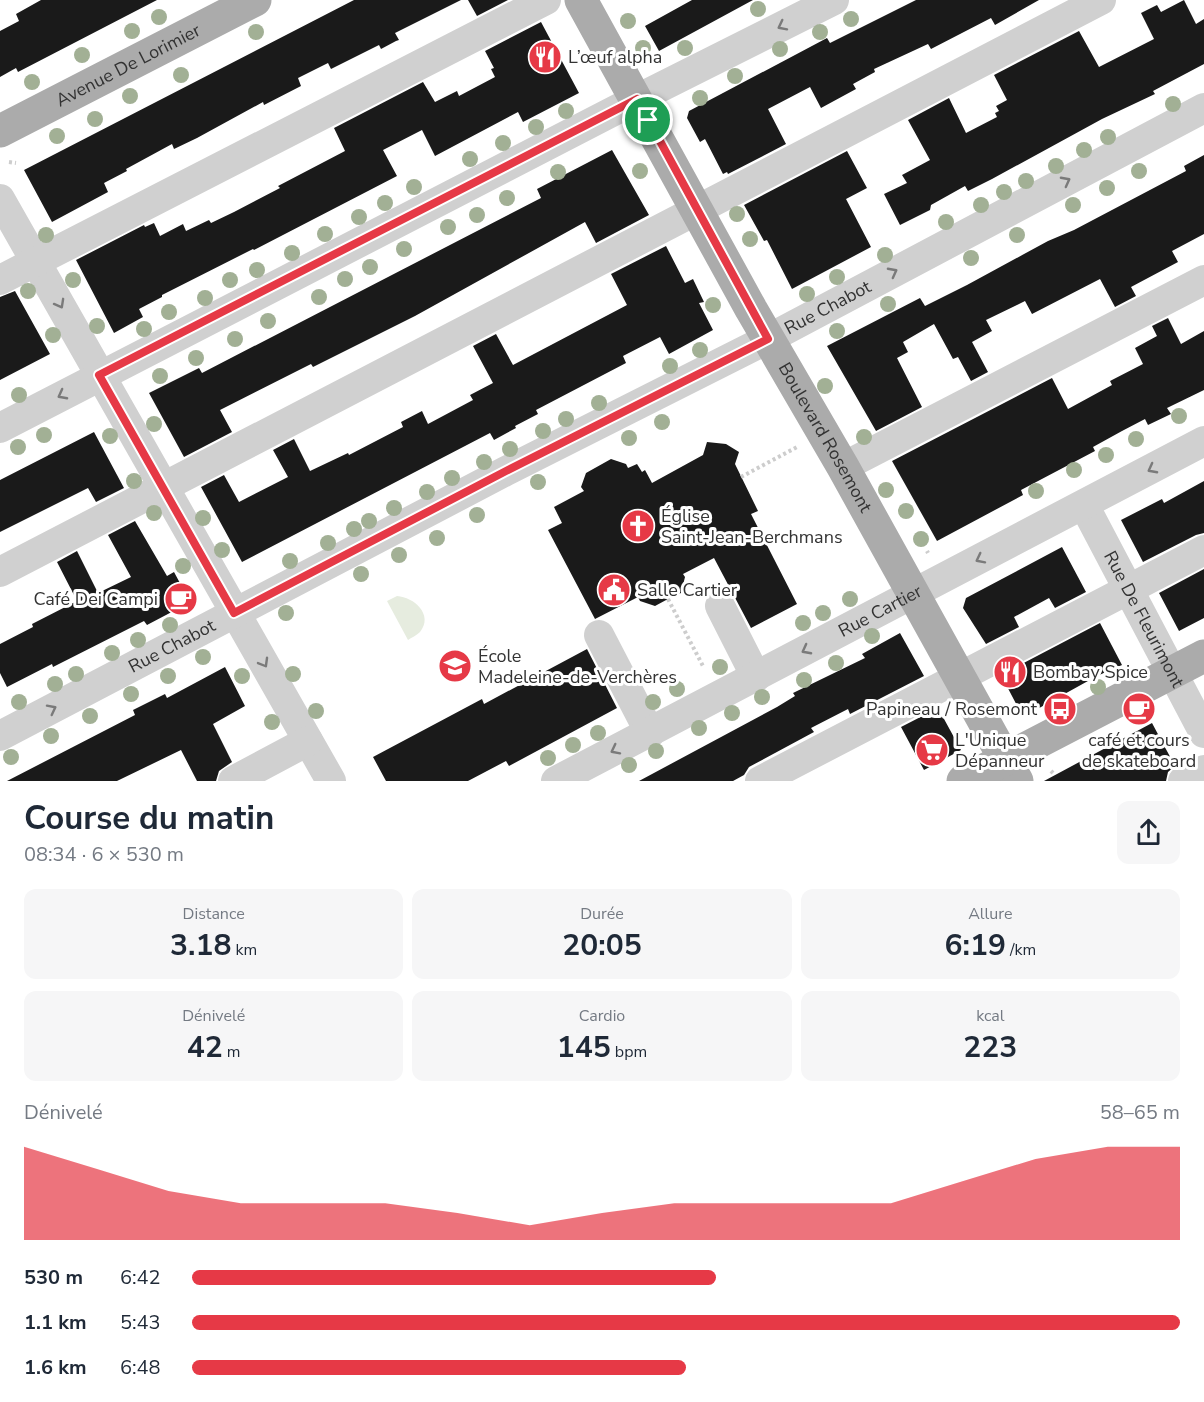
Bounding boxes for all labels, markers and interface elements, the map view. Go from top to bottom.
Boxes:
street label: Avenue De Lorimier [52,18,205,112]
one-way arrow [777,19,788,31]
restaurant icon: L’œuf alpha [527,39,563,75]
place label: L’œuf alpha [568,45,662,69]
pin [622,94,673,145]
icon: arrive [631,103,664,136]
one-way arrow [1059,177,1070,188]
one-way arrow [887,268,898,279]
street label: Rue Chabot [780,274,876,340]
one-way arrow [53,298,64,309]
street label: Boulevard Rosemont [773,358,878,517]
one-way arrow [58,388,68,399]
one-way arrow [1148,461,1159,473]
place label: Église Saint-Jean-Berchmans [661,504,843,549]
church icon: Église Saint-Jean-Berchmans [620,508,656,544]
street label: Rue De Fleurimont [1098,547,1190,692]
one-way arrow [975,552,986,563]
public building icon: Salle Cartier [596,572,632,608]
place label: Salle Cartier [637,578,738,602]
street label: Rue Cartier [834,579,927,643]
cafe icon: Café Dei Campi [163,581,199,617]
place label: Café Dei Campi [34,587,158,611]
street label: Rue Chabot [124,613,220,679]
one-way arrow [802,643,813,655]
place label: École Madeleine-de-Verchères [478,644,677,689]
school or university icon: École Madeleine-de-Verchères [437,648,473,684]
restaurant icon: Bombay Spice [992,654,1028,690]
one-way arrow [257,657,268,668]
place label: Bombay Spice [1033,660,1148,684]
bus stop icon: Papineau / Rosemont [1042,691,1078,727]
cafe icon: café et cours de skateboard [1121,691,1157,727]
place label: Papineau / Rosemont [866,697,1038,721]
one-way arrow [46,705,56,716]
place label: L'Unique Dépanneur [955,728,1045,773]
place label: café et cours de skateboard [1082,728,1196,773]
supermarket icon: L'Unique Dépanneur [914,732,950,768]
one-way arrow [610,743,621,755]
text: Course du matin [24,796,274,841]
button: share [1117,801,1180,864]
text: 08:34 · 6 × 530 m [24,841,184,868]
text: Distance [183,903,245,925]
text: Durée [580,903,624,925]
text: Allure [968,903,1012,925]
text: 3.18 [170,925,231,966]
text: 20:05 [562,925,642,966]
text: 6:19 [944,925,1006,966]
text: km [231,939,257,961]
text: /km [1006,939,1036,961]
text: Dénivelé [182,1005,245,1027]
text: Cardio [579,1005,625,1027]
text: kcal [976,1005,1005,1027]
text: 42 [187,1027,223,1068]
text: 145 [557,1027,611,1068]
text: 223 [963,1027,1017,1068]
text: m [223,1041,241,1063]
text: bpm [611,1041,647,1063]
text: Dénivelé [24,1099,103,1126]
text: 58–65 m [1100,1099,1180,1126]
text: 530 m [24,1264,83,1291]
text: 6:42 [120,1264,161,1291]
text: 1.1 km [24,1309,87,1336]
text: 5:43 [120,1309,161,1336]
text: 1.6 km [24,1354,87,1381]
text: 6:48 [120,1354,161,1381]

